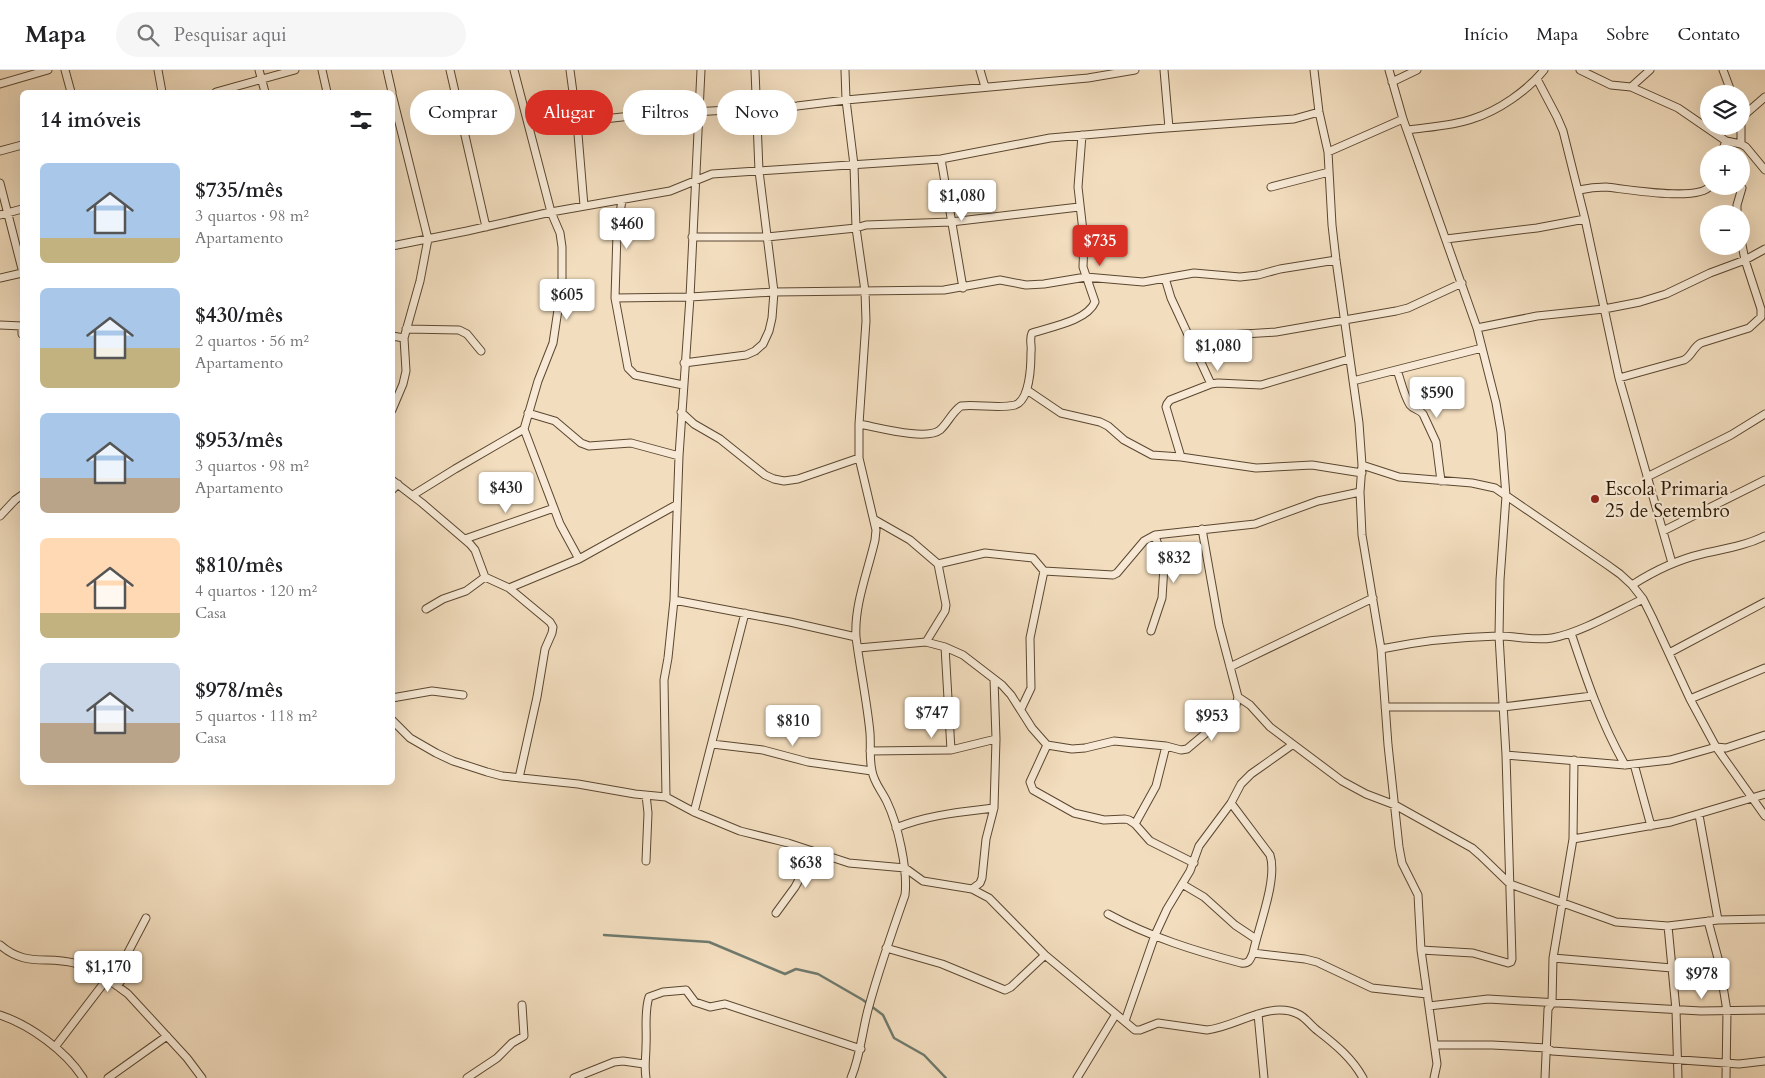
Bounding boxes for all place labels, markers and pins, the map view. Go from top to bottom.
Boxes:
pin: $1,080 [921,180,1003,222]
pin: $460 [597,208,657,250]
pin: $735 [1070,224,1130,267]
pin: $605 [537,278,597,321]
pin: $1,080 [1177,330,1259,372]
pin: $590 [1407,376,1467,419]
pin: $430 [476,472,536,514]
place label: Escola Primaria 25 de Setembro [1605,476,1730,524]
marker: Escola Primaria 25 de Setembro [1589,493,1601,505]
pin: $832 [1144,542,1204,584]
pin: $747 [902,696,962,739]
pin: $953 [1182,700,1242,742]
pin: $810 [763,704,823,747]
pin: $638 [776,846,836,889]
pin: $1,170 [67,950,149,993]
pin: $978 [1672,958,1732,1000]

